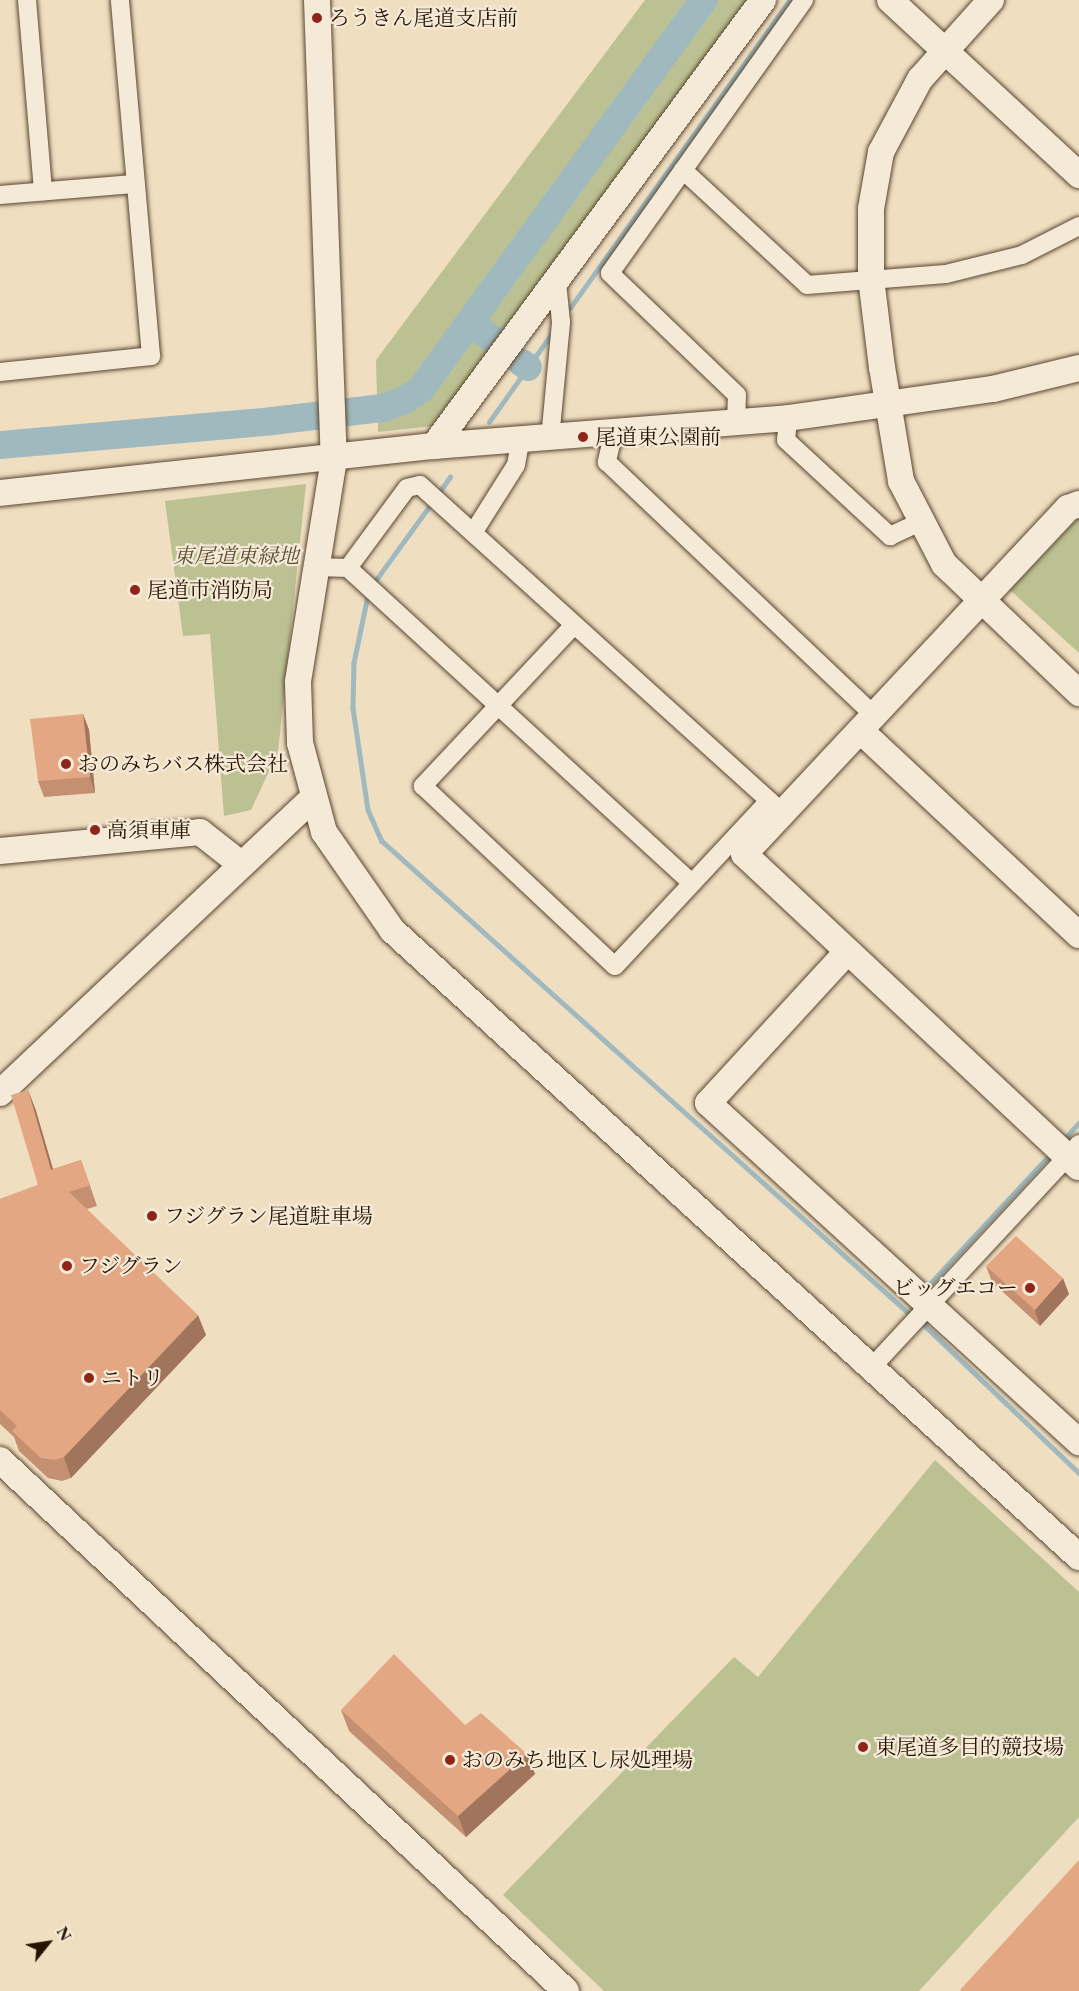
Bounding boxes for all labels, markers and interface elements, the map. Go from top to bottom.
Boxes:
place label: ろうきん尾道支店前 [329,5,518,31]
marker: ろうきん尾道支店前 [310,11,324,25]
place label: 尾道東公園前 [595,424,721,450]
marker: 尾道東公園前 [576,430,590,444]
park label: 東尾道東緑地 [173,543,299,569]
place label: 尾道市消防局 [147,577,273,603]
marker: 尾道市消防局 [128,583,142,597]
place label: おのみちバス株式会社 [78,751,288,777]
marker: おのみちバス株式会社 [59,757,73,771]
place label: 高須車庫 [107,817,191,843]
marker: 高須車庫 [88,823,102,837]
place label: フジグラン尾道駐車場 [164,1203,374,1229]
marker: フジグラン尾道駐車場 [145,1209,159,1223]
place label: フジグラン [79,1253,184,1279]
marker: フジグラン [60,1259,74,1273]
place label: ビッグエコー [892,1275,1018,1301]
marker: ビッグエコー [1023,1281,1037,1295]
place label: ニトリ [101,1365,164,1391]
marker: ニトリ [82,1371,96,1385]
place label: 東尾道多目的競技場 [875,1734,1064,1760]
marker: 東尾道多目的競技場 [856,1740,870,1754]
place label: おのみち地区し尿処理場 [462,1747,693,1773]
marker: おのみち地区し尿処理場 [443,1753,457,1767]
north arrow [18,1913,78,1973]
text: N [52,1923,76,1945]

